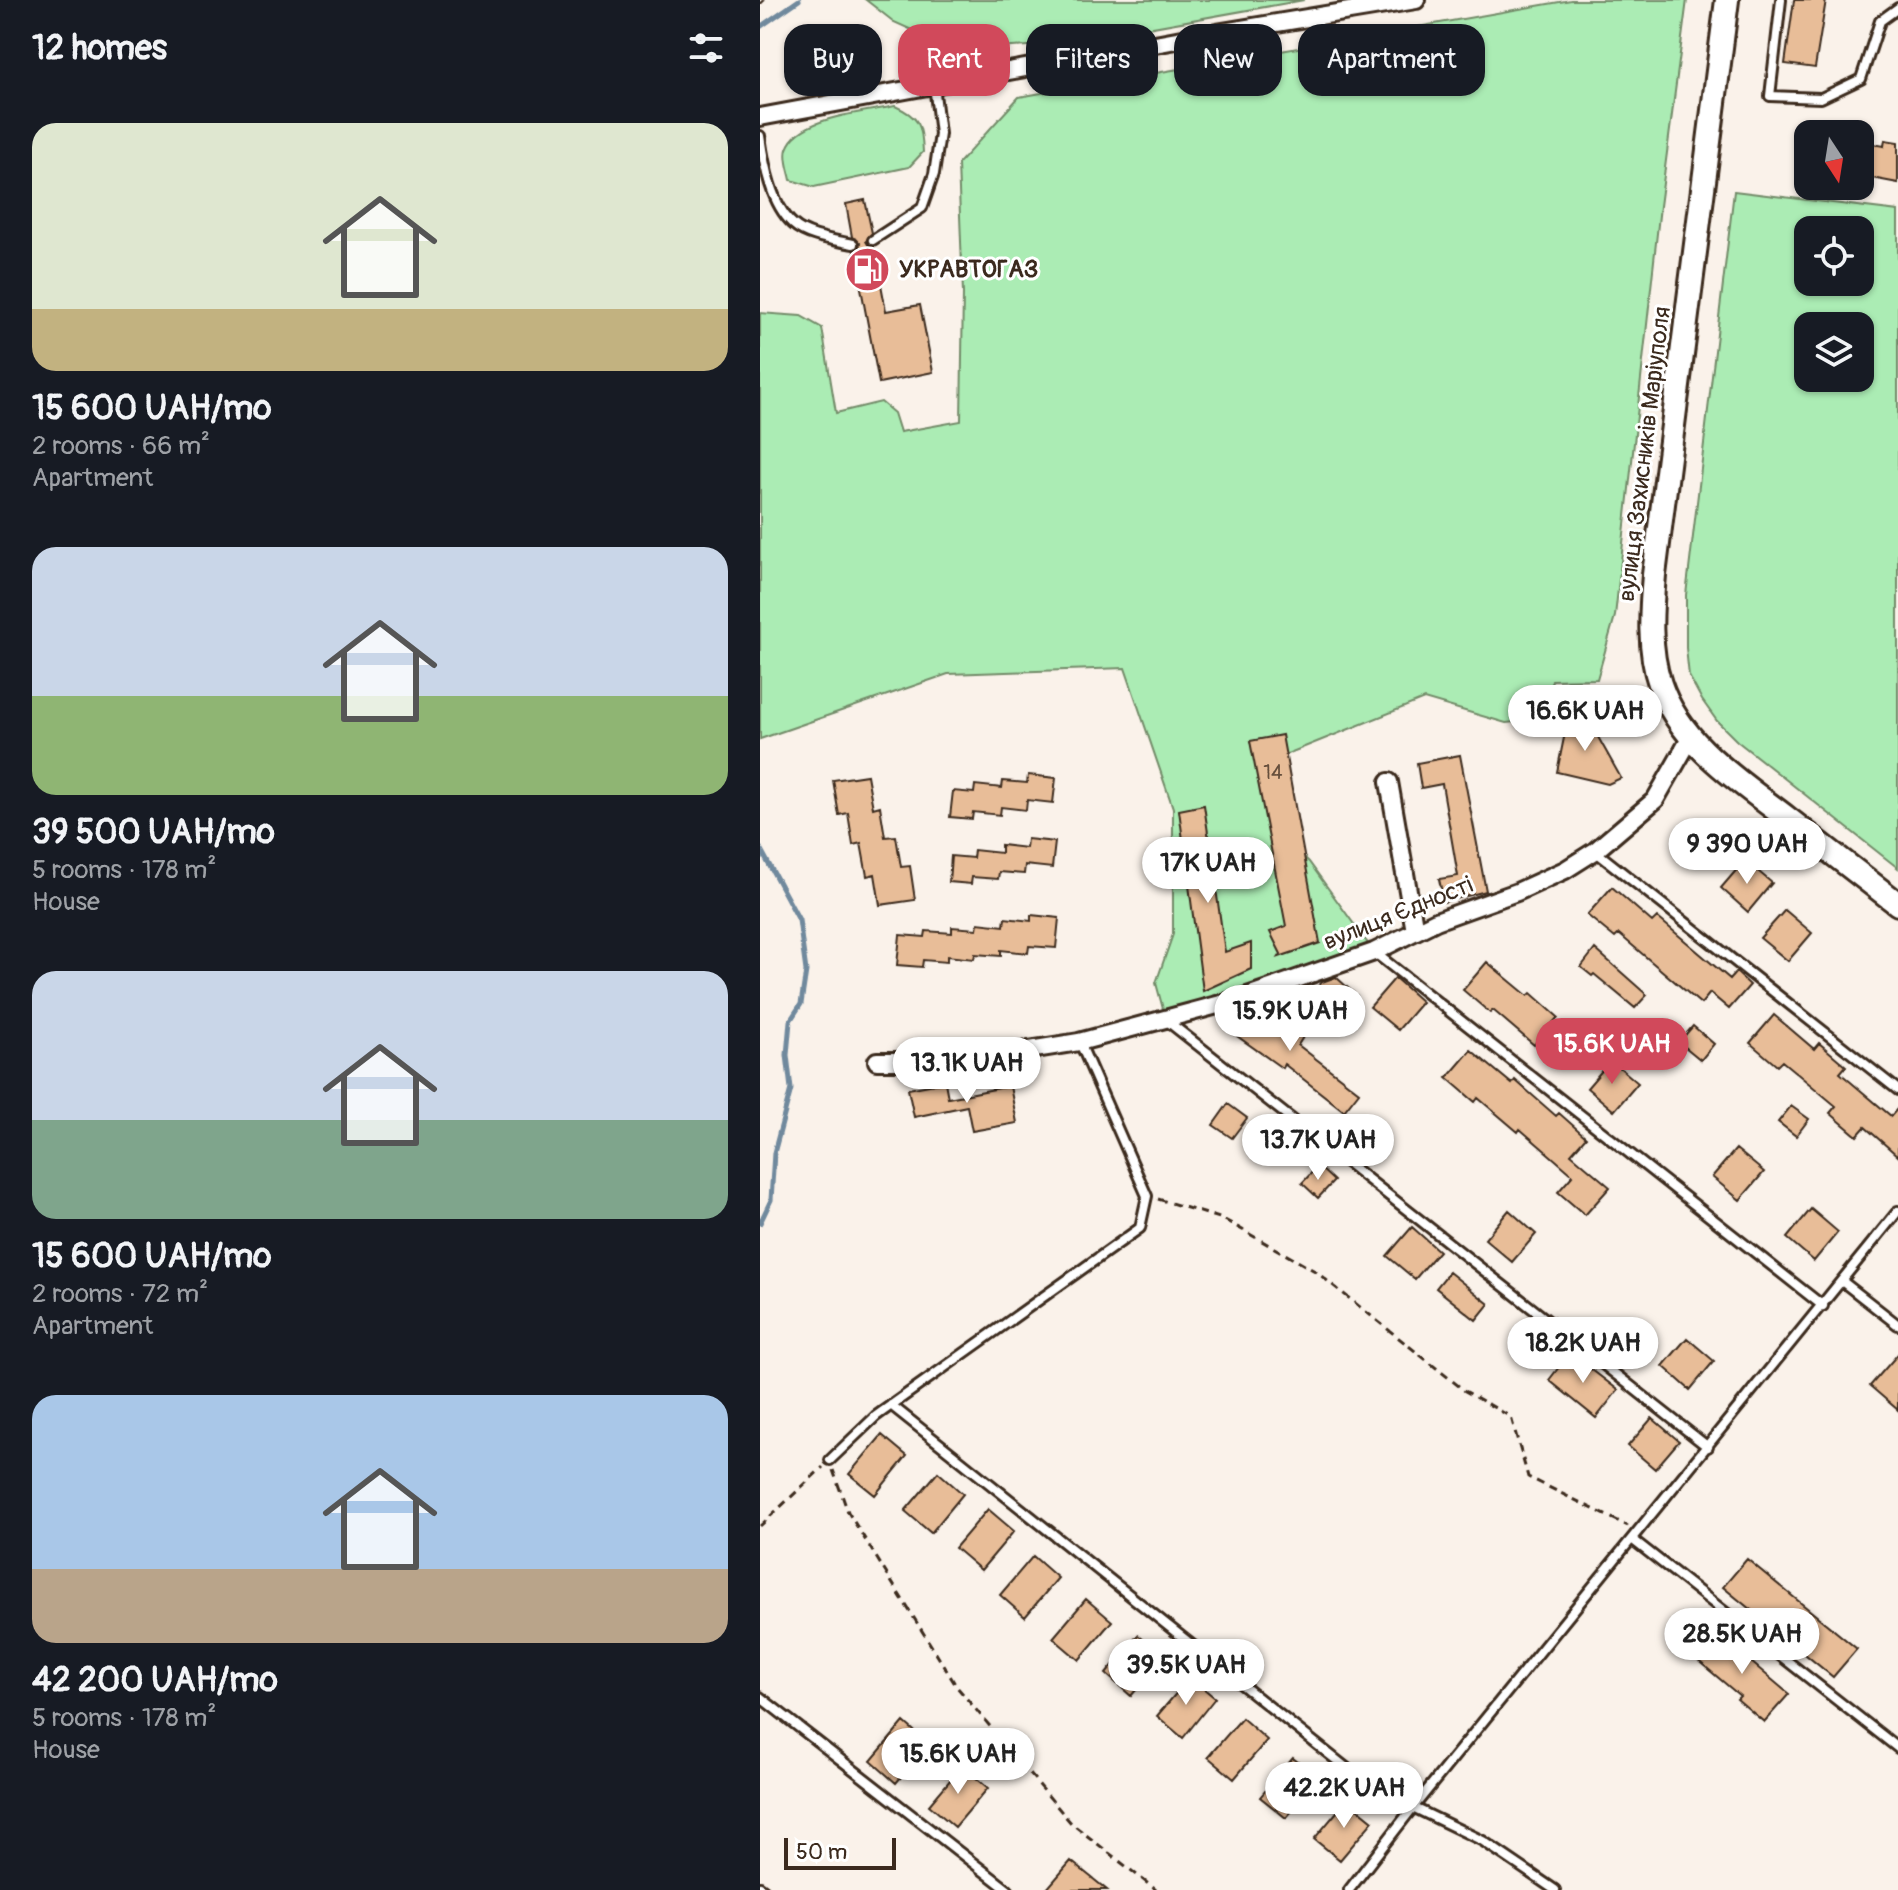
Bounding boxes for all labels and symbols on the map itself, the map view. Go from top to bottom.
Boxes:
north arrow [1794,120,1874,200]
fuel station icon: УКРАВТОГАЗ [844,245,892,293]
place label: УКРАВТОГАЗ [899,255,1038,284]
street label: вулиця Захисників Маріуполя [1612,305,1677,603]
pin: 16.6K UAH [1493,685,1677,753]
house number: 14 [1263,760,1283,785]
pin: 9 390 UAH [1655,818,1839,886]
pin: 17K UAH [1134,837,1282,905]
street label: вулиця Єдності [1319,870,1477,957]
pin: 15.9K UAH [1198,985,1382,1053]
pin: 15.6K UAH [1520,1018,1704,1086]
pin: 13.1K UAH [875,1037,1059,1105]
pin: 13.7K UAH [1226,1114,1410,1182]
pin: 18.2K UAH [1491,1317,1675,1385]
pin: 28.5K UAH [1650,1608,1834,1676]
pin: 39.5K UAH [1094,1639,1278,1707]
pin: 15.6K UAH [866,1728,1050,1796]
pin: 42.2K UAH [1252,1762,1436,1830]
scale bar [784,1834,896,1870]

